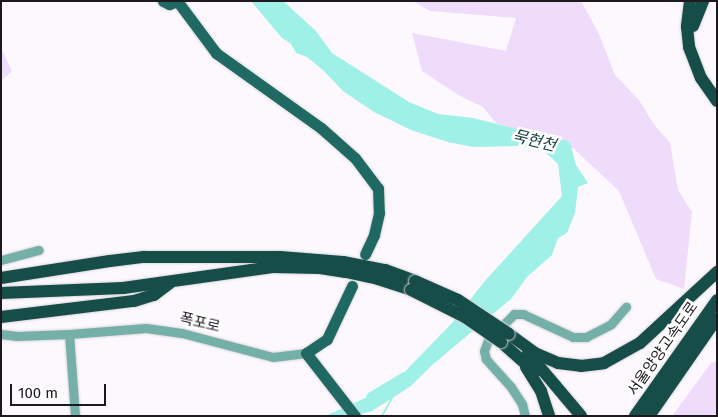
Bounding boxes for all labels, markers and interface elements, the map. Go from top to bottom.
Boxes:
water label: 묵현천 [510,126,558,156]
street label: 서울양양고속도로 [624,299,702,399]
street label: 폭포로 [178,310,222,336]
scale bar [12,374,109,406]
text: 100 m [18,384,58,402]

